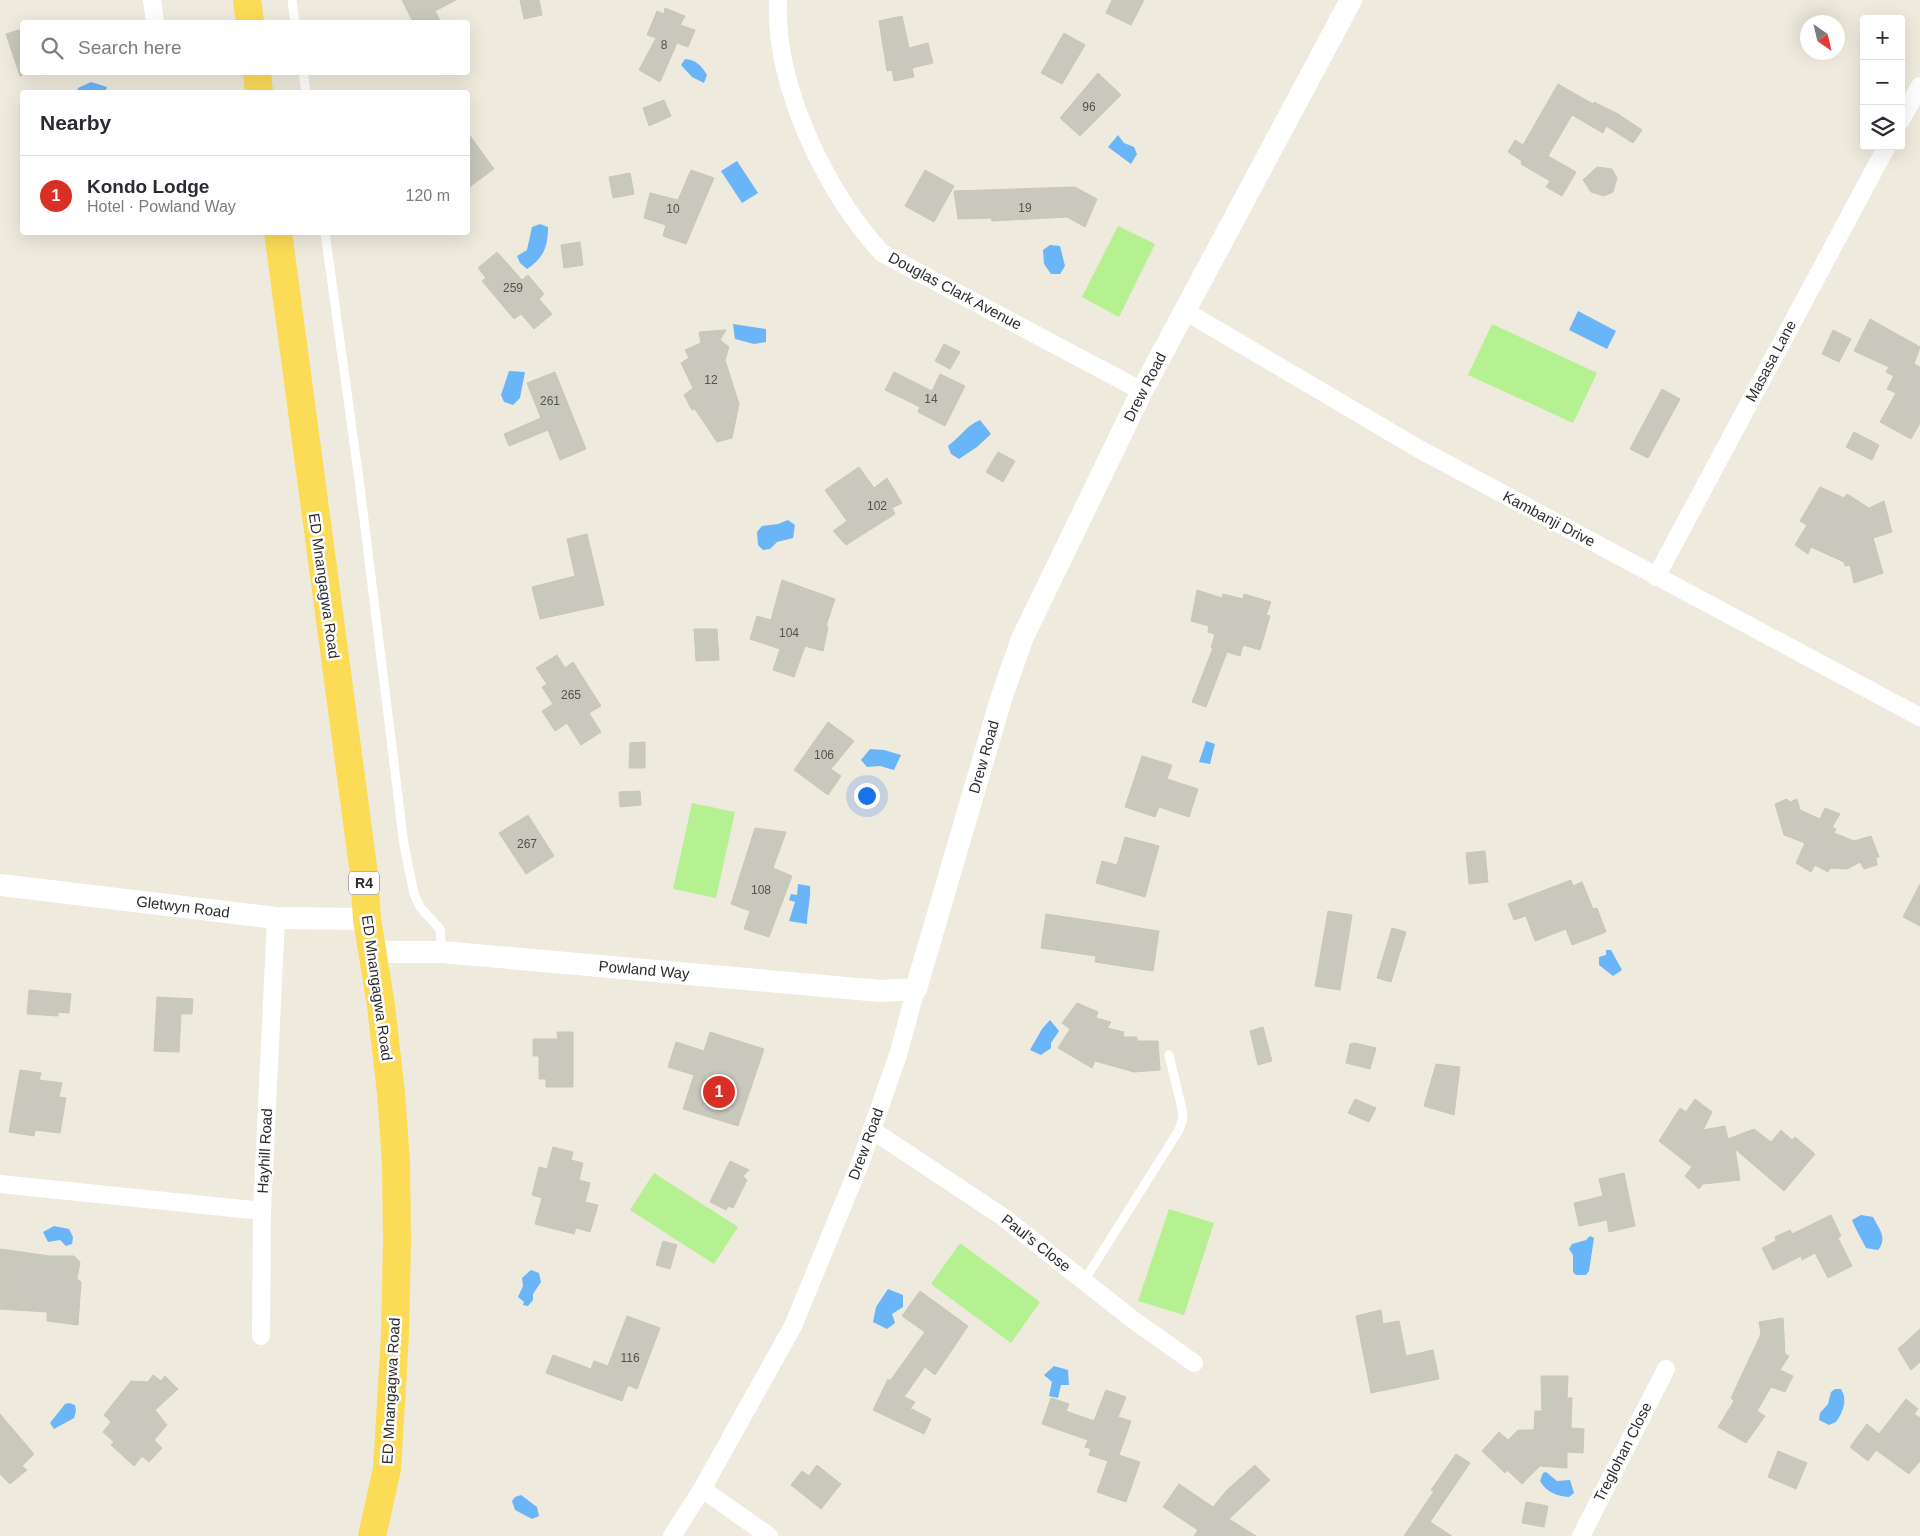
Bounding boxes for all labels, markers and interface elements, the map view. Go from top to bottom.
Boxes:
north arrow [1800,15,1845,60]
map controls [1860,15,1905,150]
button: + [1860,15,1905,60]
search box [20,20,470,75]
icon: search [38,34,66,62]
text: Search here [78,37,182,58]
house number: 8 [661,38,668,52]
button: − [1860,60,1905,105]
house number: 96 [1082,100,1096,114]
button: layers [1860,105,1905,150]
text: Nearby [40,111,111,134]
text: Kondo Lodge [87,176,209,197]
text: 1 [52,187,60,204]
text: 120 m [406,187,450,204]
text: Hotel · Powland Way [87,198,236,215]
house number: 19 [1018,201,1032,215]
house number: 10 [666,202,680,216]
street label: Douglas Clark Avenue [886,248,1025,333]
house number: 259 [503,281,523,295]
street label: Masasa Lane [1742,317,1799,405]
street label: Drew Road [1120,349,1169,424]
house number: 12 [704,373,718,387]
house number: 14 [924,392,938,406]
house number: 261 [540,394,560,408]
street label: Kambanji Drive [1500,487,1598,550]
house number: 102 [867,499,887,513]
street label: ED Mnangagwa Road [306,512,343,660]
house number: 104 [779,626,799,640]
house number: 265 [561,688,581,702]
street label: Drew Road [965,718,1002,795]
house number: 106 [814,748,834,762]
your location [854,783,880,809]
house number: 267 [517,837,537,851]
road number: R4 [349,871,379,894]
house number: 108 [751,883,771,897]
street label: Gletwyn Road [135,892,231,921]
street label: ED Mnangagwa Road [359,914,396,1062]
street label: Powland Way [598,957,691,982]
pin: 1 [703,1073,735,1111]
street label: Drew Road [845,1106,886,1182]
street label: Hayhill Road [254,1108,275,1194]
street label: Paul's Close [998,1210,1074,1275]
street label: ED Mnangagwa Road [378,1317,403,1465]
house number: 116 [620,1351,640,1365]
street label: Treglohan Close [1590,1399,1655,1504]

